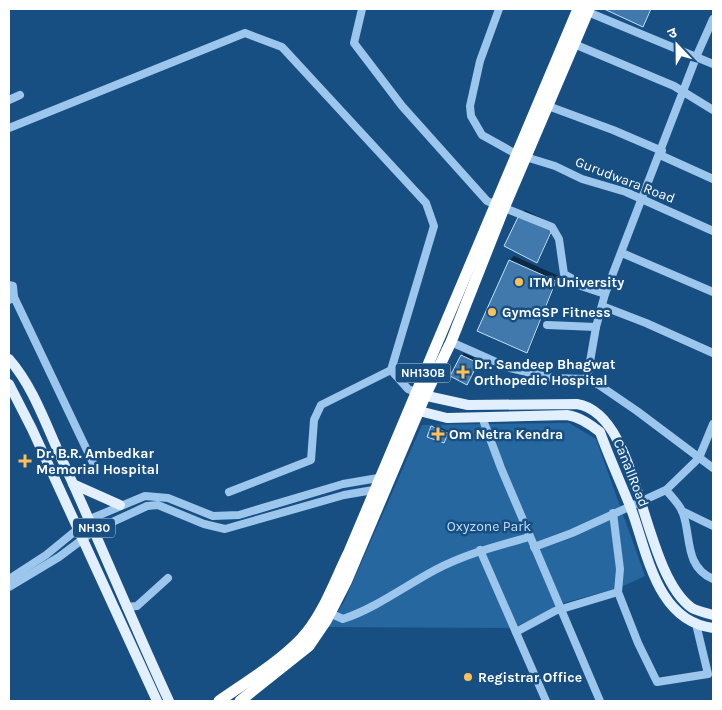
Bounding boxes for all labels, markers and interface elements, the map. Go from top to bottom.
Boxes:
north arrow [652,20,702,70]
text: उ [665,24,680,43]
street label: Gurudwara Road [573,153,677,207]
place label: ITM University [529,274,624,291]
marker: ITM University [513,276,525,288]
place label: GymGSP Fitness [502,304,611,321]
marker: GymGSP Fitness [486,306,498,318]
place label: Dr. Sandeep Bhagwat Orthopedic Hospital [474,356,616,389]
road number: NH130B [396,363,450,382]
marker: Dr. Sandeep Bhagwat Orthopedic Hospital [456,365,470,379]
place label: Om Netra Kendra [449,426,563,443]
marker: Om Netra Kendra [431,427,445,441]
street label: Canal Road [610,436,652,510]
place label: Dr. B.R. Ambedkar Memorial Hospital [36,445,159,478]
marker: Dr. B.R. Ambedkar Memorial Hospital [18,454,32,468]
road number: NH30 [73,518,115,538]
park label: Oxyzone Park [447,518,531,535]
place label: Registrar Office [478,669,582,686]
marker: Registrar Office [462,671,474,683]

